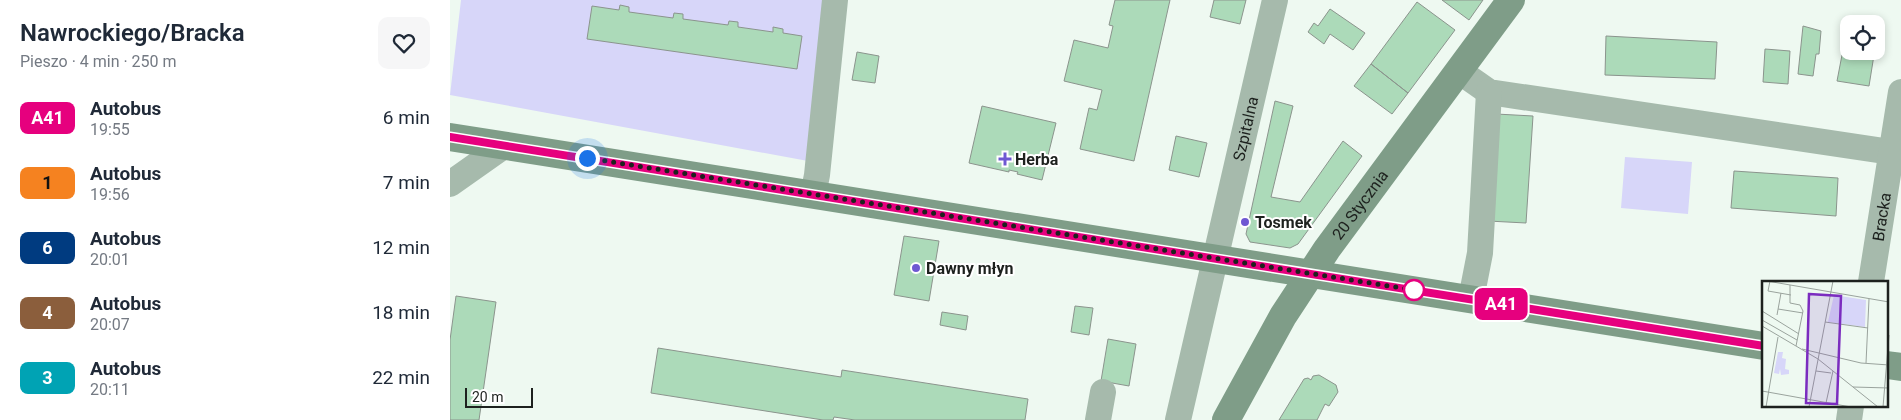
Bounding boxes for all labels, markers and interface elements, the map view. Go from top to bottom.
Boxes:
map controls [1840,15,1885,60]
button: locate [1840,15,1885,60]
button: heart [378,17,430,69]
text: Nawrockiego/Bracka [20,19,245,47]
text: Pieszo · 4 min · 250 m [20,52,177,71]
street label: Szpitalna [1229,95,1262,163]
text: Autobus [90,97,161,120]
text: 6 min [383,106,430,129]
text: A41 [31,107,64,128]
text: 19:55 [90,120,130,139]
your location [575,146,600,171]
place label: Herba [1015,150,1059,169]
marker: Herba [999,153,1011,165]
text: Autobus [90,162,161,185]
street label: 20 Stycznia [1328,166,1392,243]
text: 7 min [383,171,430,194]
text: 1 [42,172,53,193]
text: 19:56 [90,185,130,204]
street label: Bracka [1869,191,1895,243]
place label: Tosmek [1255,213,1312,232]
marker: Tosmek [1239,216,1251,228]
text: Autobus [90,227,161,250]
text: 12 min [372,236,430,259]
text: 6 [42,237,53,258]
text: 20:01 [90,250,130,269]
place label: Dawny młyn [926,259,1014,278]
marker: Dawny młyn [910,262,922,274]
unlabelled marker [1403,279,1425,301]
inset map [1762,281,1888,408]
line badge: A41 [1472,288,1530,320]
text: Autobus [90,292,161,315]
text: A41 [1485,293,1517,314]
text: 18 min [372,301,430,324]
text: 4 [42,302,53,323]
text: 20:07 [90,315,130,334]
text: Autobus [90,357,161,380]
text: 22 min [372,366,430,389]
text: 3 [42,367,53,388]
text: 20:11 [90,380,130,399]
scale bar [465,385,532,408]
text: 20 m [472,389,504,405]

